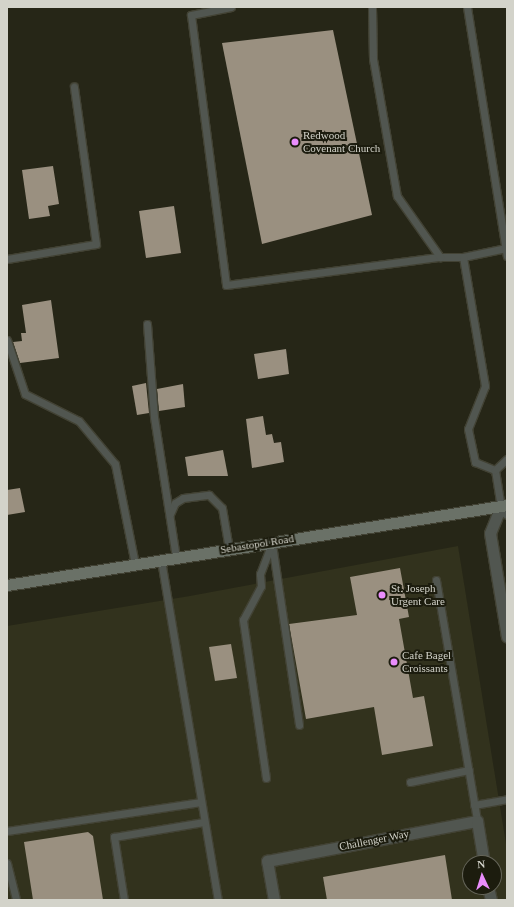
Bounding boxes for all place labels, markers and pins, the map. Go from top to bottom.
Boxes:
place label: Redwood Covenant Church [303,129,380,155]
marker: Redwood Covenant Church [290,137,300,147]
place label: St. Joseph Urgent Care [391,582,445,608]
marker: St. Joseph Urgent Care [376,589,388,601]
place label: Cafe Bagel Croissants [402,649,451,675]
marker: Cafe Bagel Croissants [389,657,399,667]

